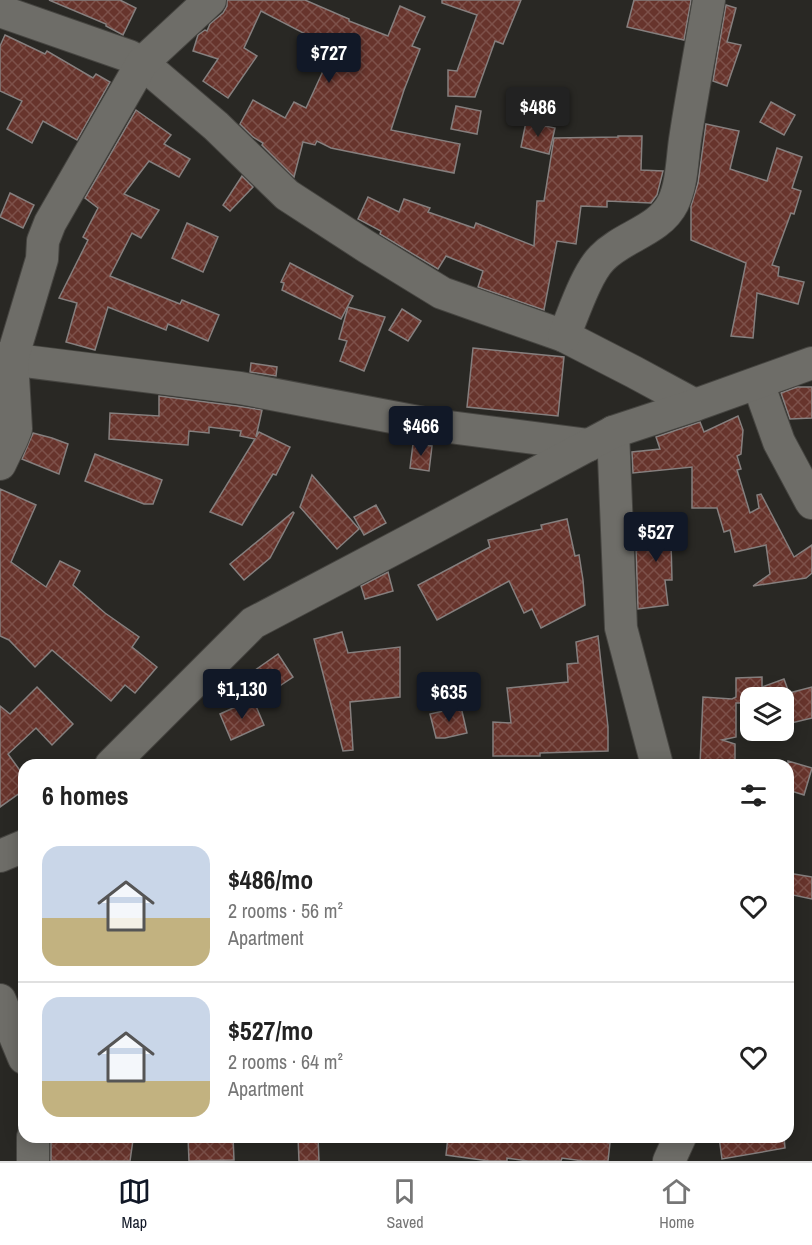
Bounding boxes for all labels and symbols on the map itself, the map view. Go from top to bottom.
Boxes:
pin: $727 [293,33,365,84]
pin: $486 [502,87,574,138]
pin: $466 [385,406,457,457]
pin: $527 [620,512,692,563]
pin: $1,130 [193,669,291,720]
pin: $635 [413,672,485,723]

